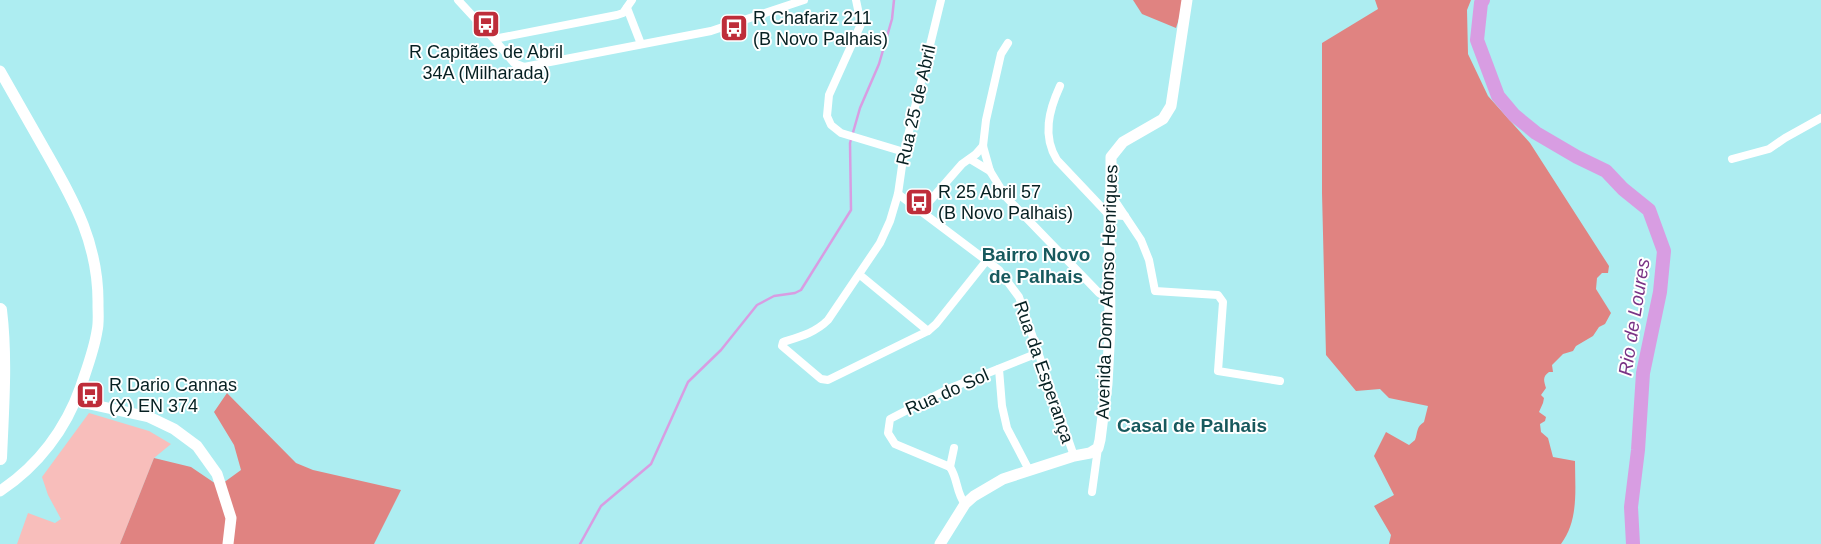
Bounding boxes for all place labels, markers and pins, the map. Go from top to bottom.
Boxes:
place label: R Chafariz 211 (B Novo Palhais) [753,8,888,49]
bus stop icon: R Capitães de Abril 34A (Milharada) [471,9,501,39]
bus stop icon: R Chafariz 211 (B Novo Palhais) [719,13,749,43]
place label: R Capitães de Abril 34A (Milharada) [409,42,563,83]
place label: R 25 Abril 57 (B Novo Palhais) [938,182,1073,223]
bus stop icon: R 25 Abril 57 (B Novo Palhais) [904,187,934,217]
place label: R Dario Cannas (X) EN 374 [109,375,237,416]
bus stop icon: R Dario Cannas (X) EN 374 [75,380,105,410]

